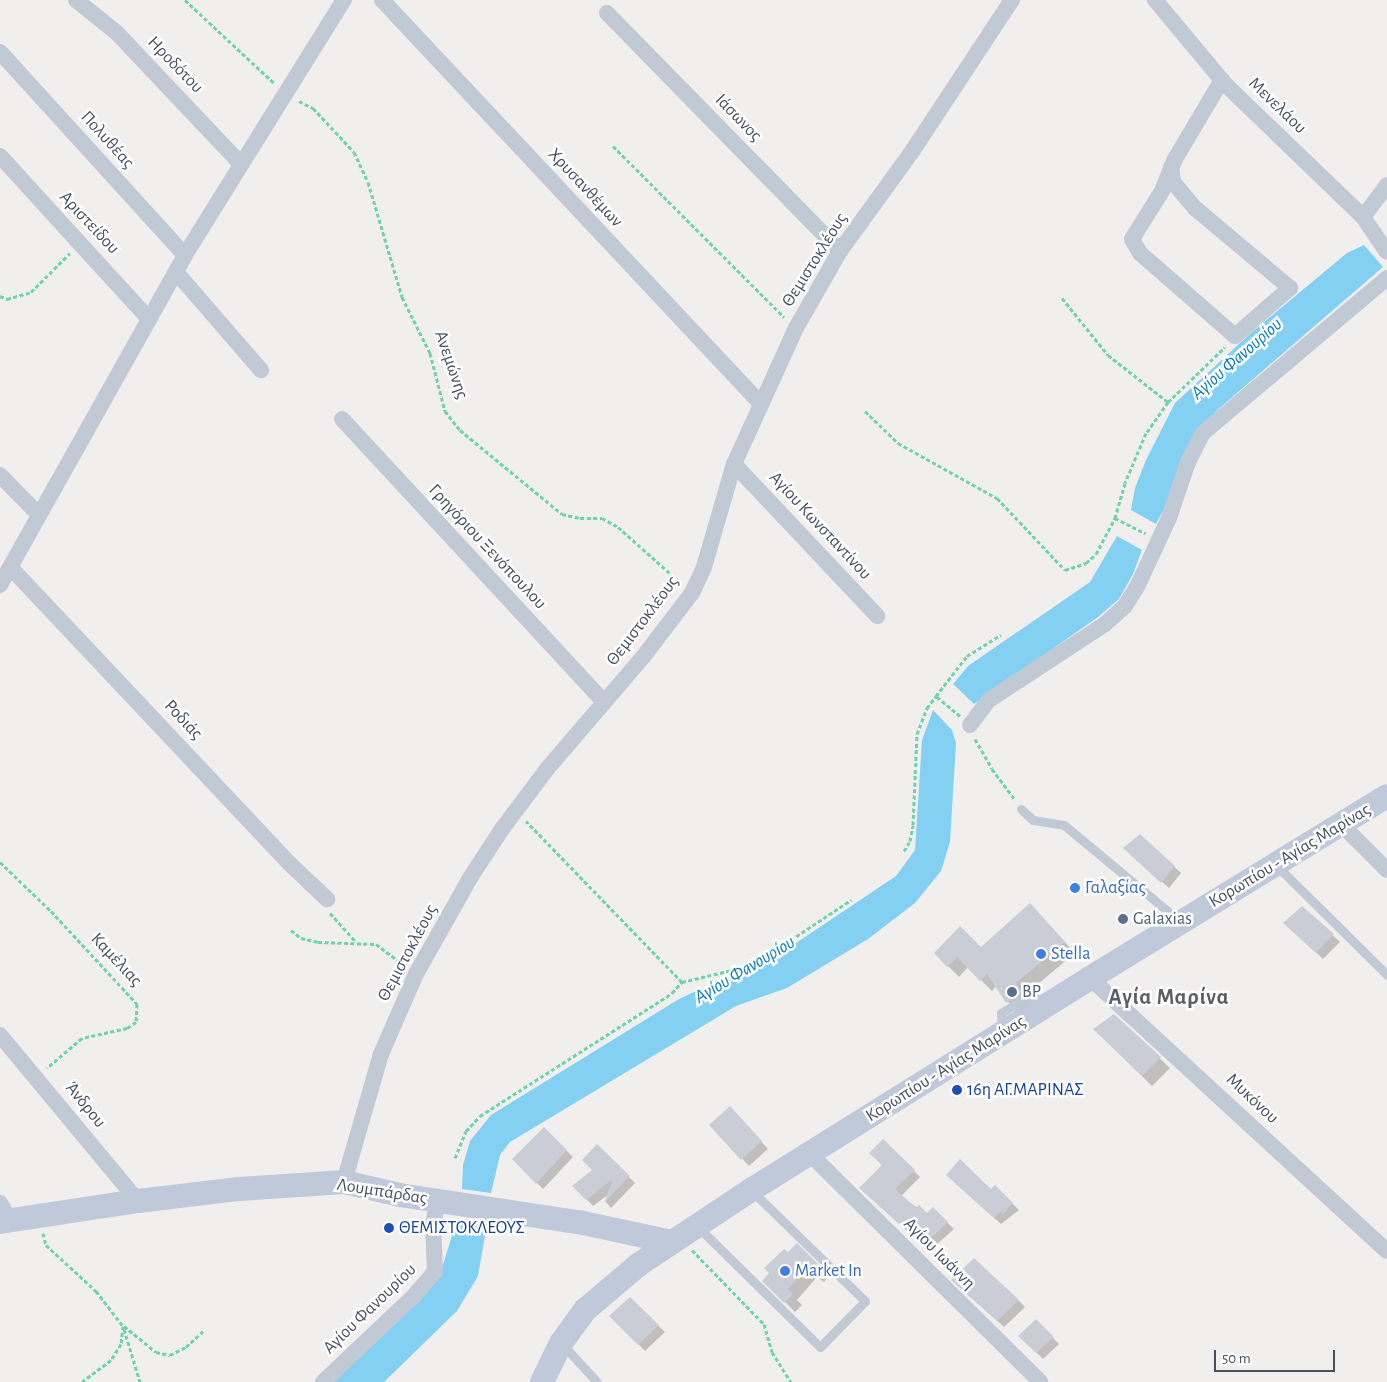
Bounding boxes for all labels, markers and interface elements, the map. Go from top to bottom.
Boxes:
street label: Ηροδότου [143,32,207,98]
street label: Μενελάου [1243,73,1311,139]
street label: Ιάσωνος [710,90,766,146]
street label: Πολυθέας [76,107,138,173]
street label: Χρυσανθέμων [543,144,627,232]
street label: Αριστείδου [54,187,124,259]
street label: Θεμιστοκλέους [778,209,852,311]
water label: Αγίου Φανουρίου [1187,313,1287,405]
street label: Ανεμώνης [429,328,473,402]
street label: Αγίου Κωνσταντίνου [764,467,876,585]
street label: Γρηγόριου Ξενόπουλου [423,480,551,614]
street label: Θεμιστοκλέους [602,572,684,670]
street label: Ροδιάς [159,696,207,744]
street label: Κορωπίου - Αγίας Μαρίνας [1205,799,1375,913]
place label: Γαλαξίας [1085,877,1146,899]
marker: Γαλαξίας [1069,882,1081,894]
street label: Θεμιστοκλέους [373,901,443,1005]
place label: Galaxias [1133,908,1192,930]
marker: Galaxias [1117,913,1129,925]
street label: Καμέλιας [86,929,146,991]
water label: Αγίου Φανουρίου [691,931,799,1009]
place label: Stella [1051,943,1090,965]
marker: Stella [1035,948,1047,960]
place label: BP [1022,981,1041,1003]
district label: Αγία Μαρίνα [1107,985,1231,1011]
marker: BP [1006,986,1018,998]
street label: Κορωπίου - Αγίας Μαρίνας [862,1011,1030,1127]
street label: Μυκόνου [1221,1069,1283,1129]
street label: Άνδρου [60,1078,110,1132]
place label: 16η ΑΓ.ΜΑΡΙΝΑΣ [967,1079,1084,1101]
marker: 16η ΑΓ.ΜΑΡΙΝΑΣ [951,1084,963,1096]
street label: Λουμπάρδας [335,1174,429,1210]
street label: Αγίου Ιωάννη [899,1214,979,1294]
place label: ΘΕΜΙΣΤΟΚΛΕΟΥΣ [399,1217,525,1239]
marker: ΘΕΜΙΣΤΟΚΛΕΟΥΣ [383,1222,395,1234]
street label: Αγίου Φανουρίου [319,1259,421,1359]
place label: Market In [795,1260,862,1282]
marker: Market In [779,1265,791,1277]
scale bar [1217,1340,1338,1372]
text: 50 m [1222,1351,1251,1366]

